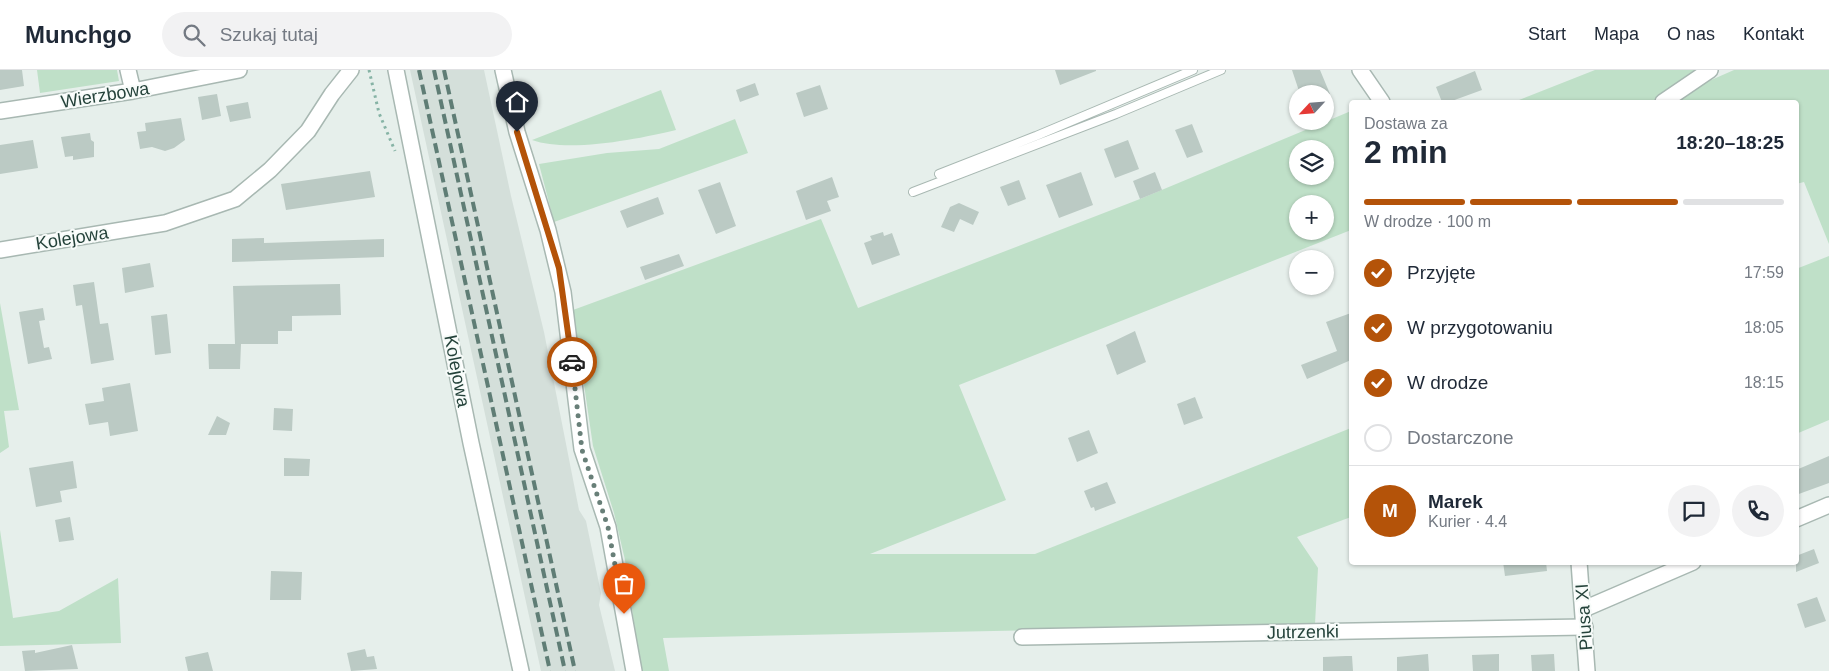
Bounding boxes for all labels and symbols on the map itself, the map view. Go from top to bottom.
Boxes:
street label: Wierzbowa [59,78,152,112]
pin [496,81,538,132]
north arrow [1289,85,1334,130]
street label: Kolejowa [34,222,111,254]
street label: Kolejowa [440,333,474,410]
courier [547,337,597,387]
pin [603,563,645,614]
street label: Piusa XI [1572,583,1596,651]
street label: Jutrzenki [1267,621,1339,643]

